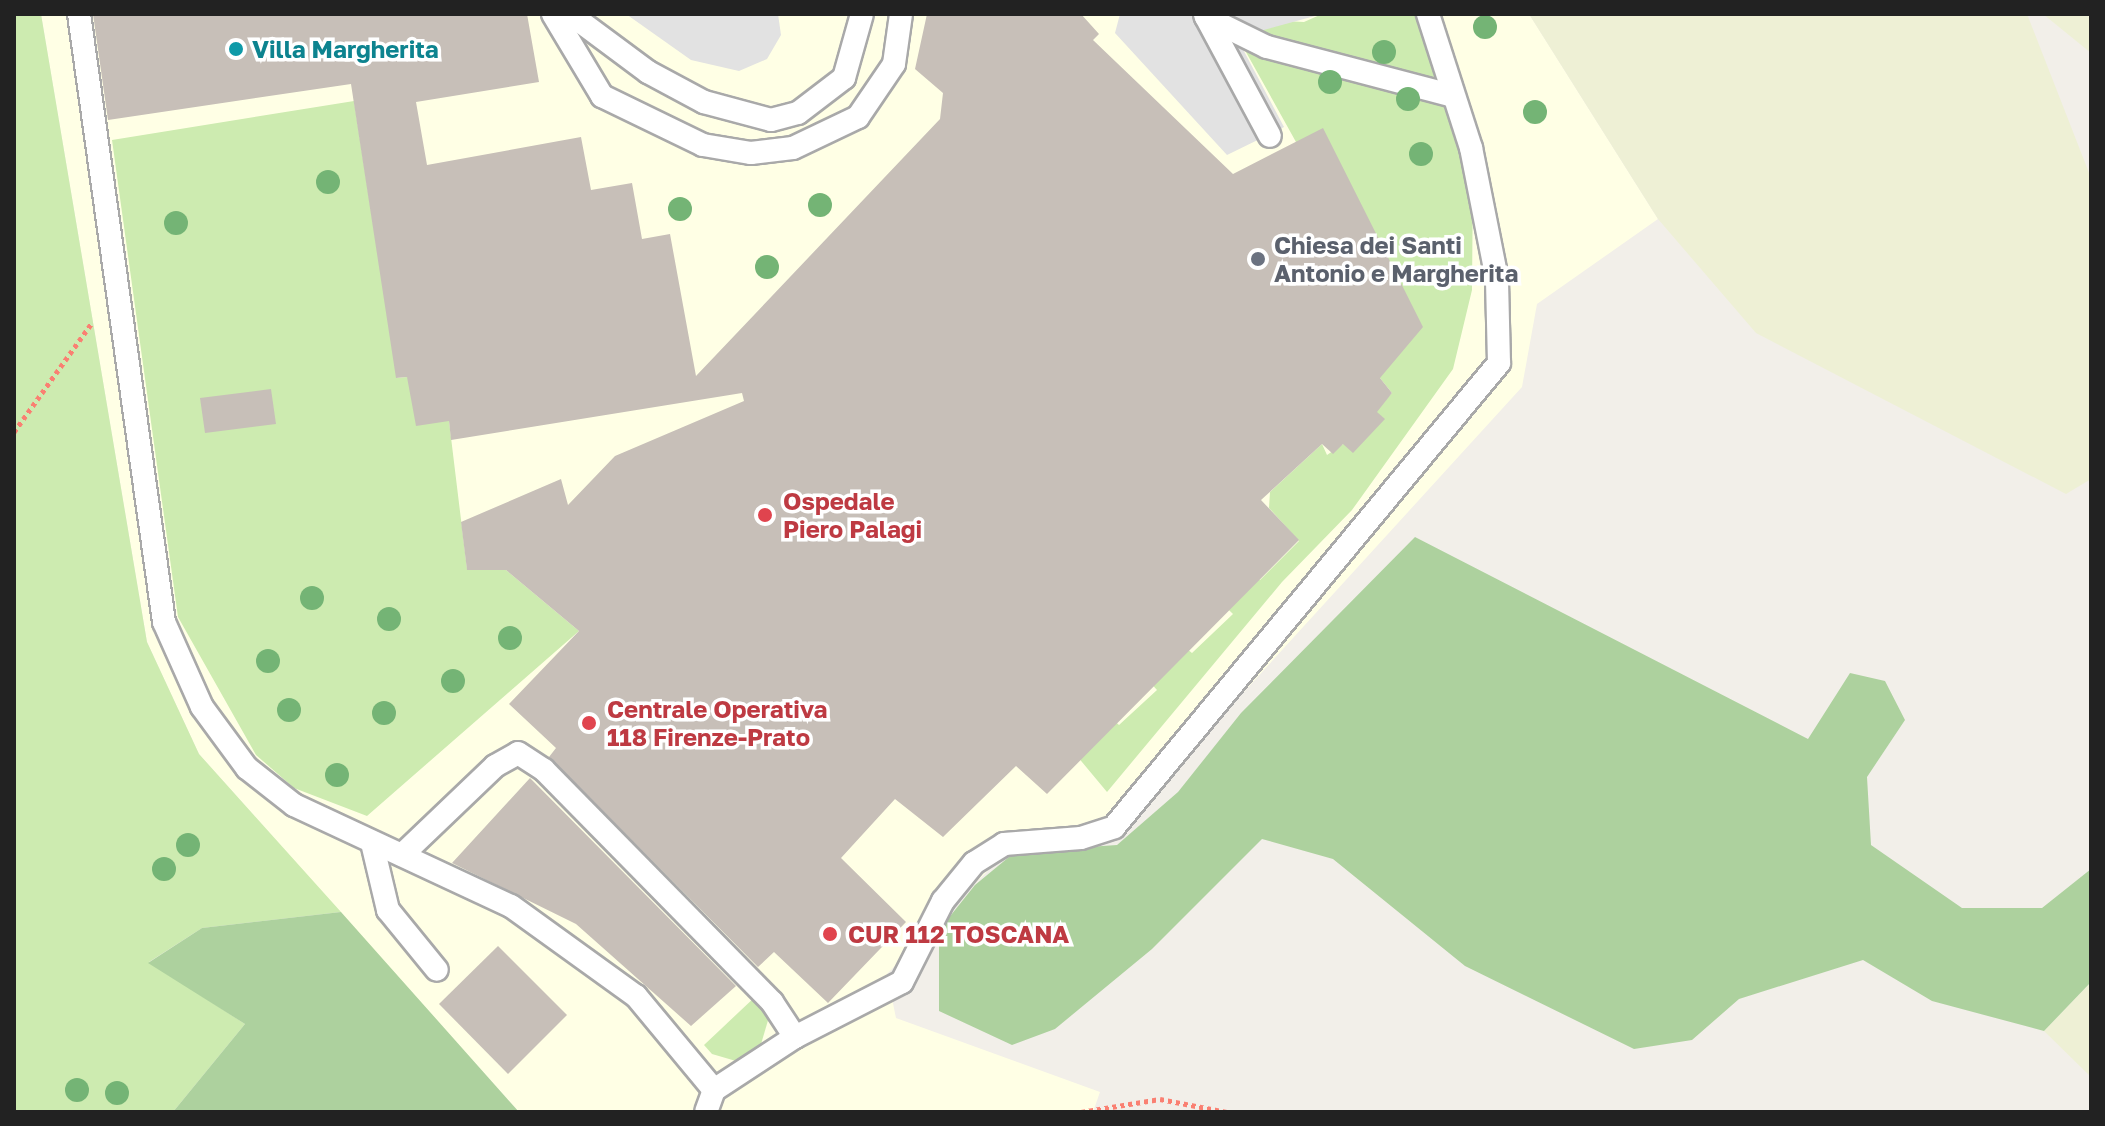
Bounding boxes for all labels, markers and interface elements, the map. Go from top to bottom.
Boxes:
place label: Villa Margherita [252,35,439,63]
marker: Villa Margherita [227,40,245,58]
place label: Chiesa dei Santi Antonio e Margherita [1274,231,1518,287]
marker: Chiesa dei Santi Antonio e Margherita [1249,250,1267,268]
place label: Ospedale Piero Palagi [783,487,922,543]
marker: Ospedale Piero Palagi [754,504,776,526]
place label: Centrale Operativa 118 Firenze-Prato [607,695,827,751]
marker: Centrale Operativa 118 Firenze-Prato [578,712,600,734]
place label: CUR 112 TOSCANA [848,920,1069,948]
marker: CUR 112 TOSCANA [819,923,841,945]

